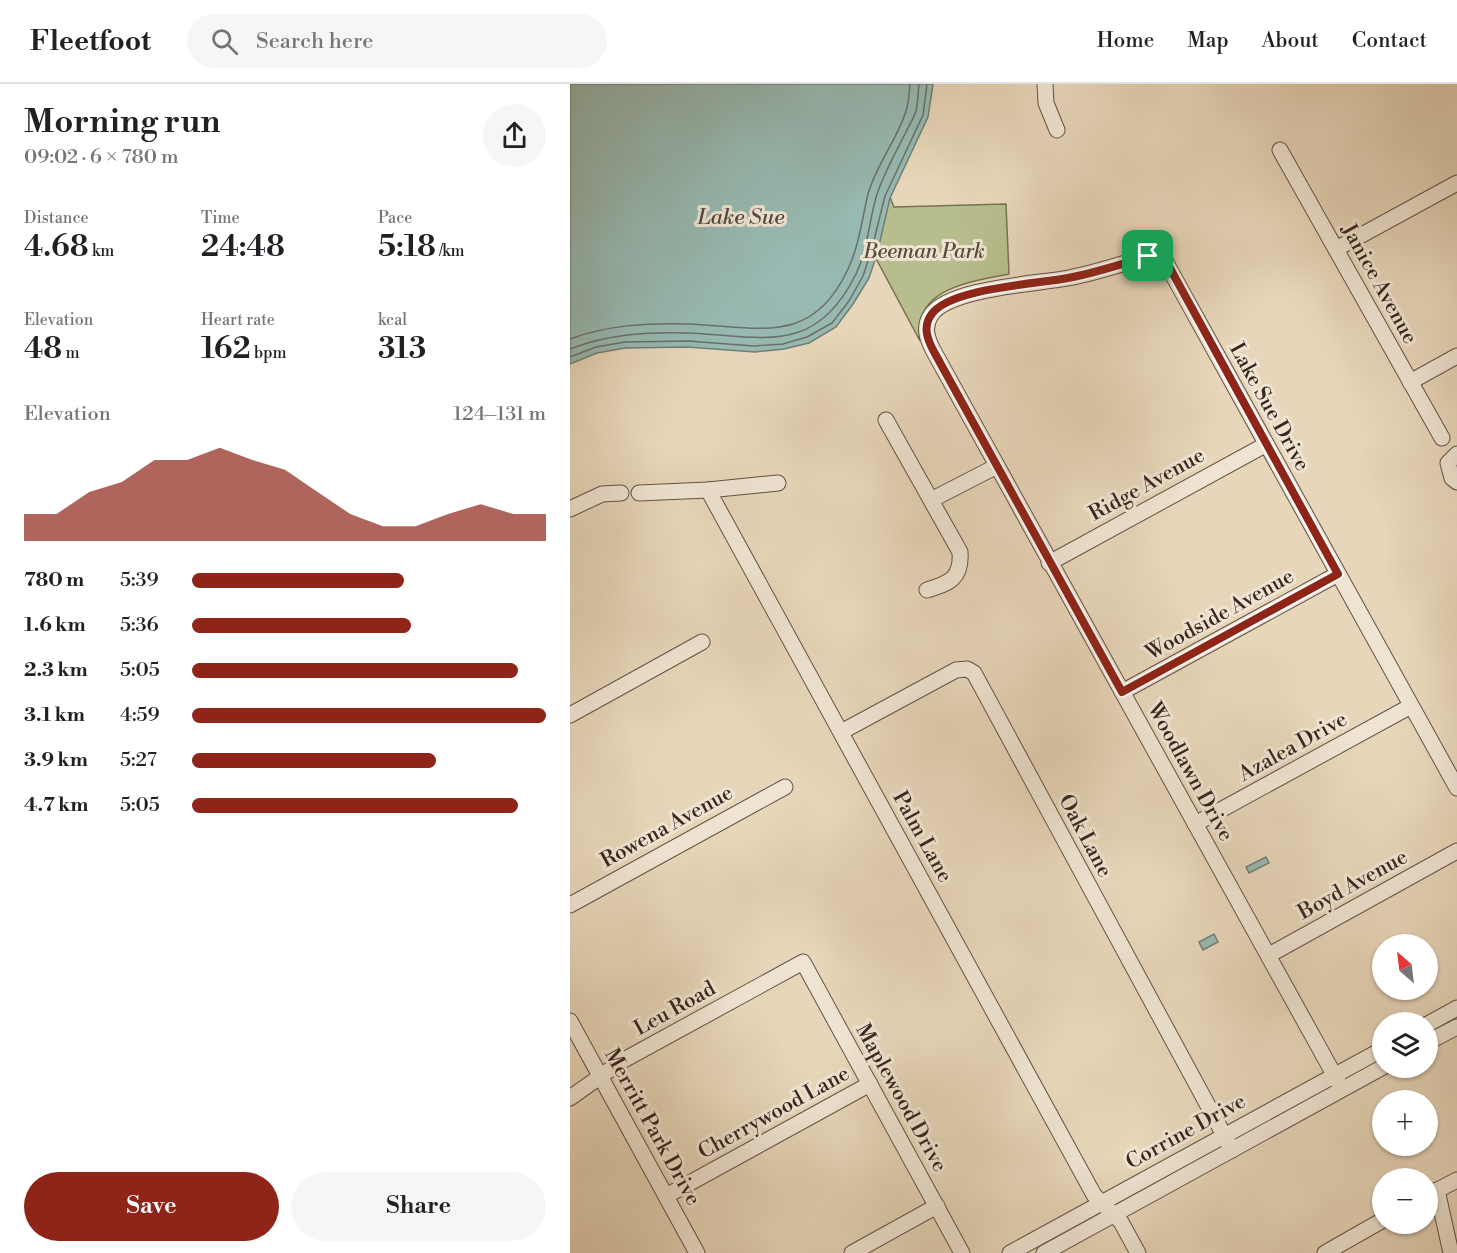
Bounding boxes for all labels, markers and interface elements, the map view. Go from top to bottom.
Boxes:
search box [187,14,607,68]
text: Fleetfoot [30,24,151,59]
icon: search [208,25,241,58]
text: Search here [256,28,373,55]
text: Home [1097,28,1154,54]
text: Map [1187,28,1229,54]
text: About [1262,28,1319,54]
text: Contact [1352,28,1427,54]
text: Morning run [24,102,221,143]
button: share [483,104,546,167]
text: 09:02 · 6 × 780 m [24,145,179,170]
water label: Lake Sue [696,204,785,231]
text: Distance [24,208,89,228]
text: Time [201,208,240,228]
text: Pace [378,208,412,228]
street label: Janice Avenue [1335,218,1423,349]
text: 4.68 [24,228,89,266]
text: 24:48 [201,228,285,266]
text: 5:18 [378,228,436,266]
pin [1122,230,1173,281]
park label: Beeman Park [862,239,985,265]
icon: arrive [1131,239,1164,272]
text: km [89,241,114,261]
text: /km [436,241,465,261]
text: Elevation [24,310,93,330]
text: Heart rate [201,310,275,330]
text: kcal [378,310,407,330]
text: 48 [24,330,62,368]
text: 162 [201,330,251,368]
text: 313 [378,330,426,368]
street label: Lake Sue Drive [1223,338,1315,476]
text: m [62,343,80,363]
text: bpm [251,343,286,363]
text: Elevation [24,402,111,427]
text: 124–131 m [453,402,546,427]
street label: Ridge Avenue [1085,443,1209,527]
street label: Woodside Avenue [1141,564,1299,667]
text: 780 m [24,568,84,593]
text: 5:39 [120,568,159,593]
text: 1.6 km [24,613,86,638]
text: 5:36 [120,613,159,638]
text: 2.3 km [24,658,88,683]
text: 5:05 [120,658,160,683]
street label: Woodlawn Drive [1141,697,1239,846]
text: 3.1 km [24,703,85,728]
text: 4:59 [120,703,160,728]
street label: Azalea Drive [1233,706,1352,788]
text: 3.9 km [24,748,88,773]
text: 5:27 [120,748,157,773]
street label: Rowena Avenue [596,780,738,874]
street label: Palm Lane [886,787,958,887]
street label: Oak Lane [1052,790,1118,882]
text: 4.7 km [24,793,88,818]
text: 5:05 [120,793,160,818]
street label: Boyd Avenue [1293,844,1412,926]
north arrow [1372,934,1438,1000]
map controls [1372,934,1438,1234]
street label: Leu Road [630,976,720,1042]
button: layers [1372,1012,1438,1078]
street label: Maplewood Drive [849,1019,953,1177]
street label: Merritt Park Drive [598,1044,706,1210]
street label: Cherrywood Lane [694,1061,854,1165]
street label: Corrine Drive [1122,1088,1250,1176]
button: + [1372,1090,1438,1156]
button: − [1372,1168,1438,1234]
button: Save [24,1172,279,1241]
button: Share [291,1172,546,1241]

